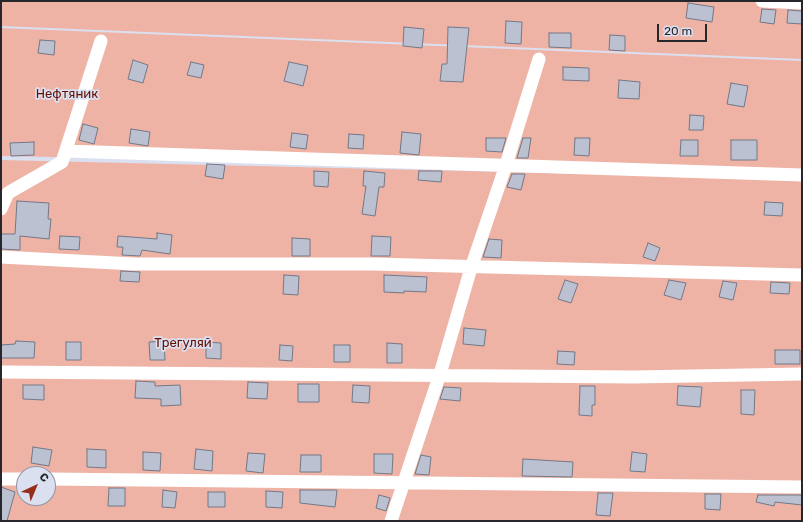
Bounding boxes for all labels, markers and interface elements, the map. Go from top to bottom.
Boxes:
scale bar [659,16,709,42]
text: 20 m [664,24,692,38]
park label: Нефтяник [36,86,98,102]
park label: Трегуляй [154,335,212,351]
north arrow [16,466,56,506]
text: С [37,470,51,485]

